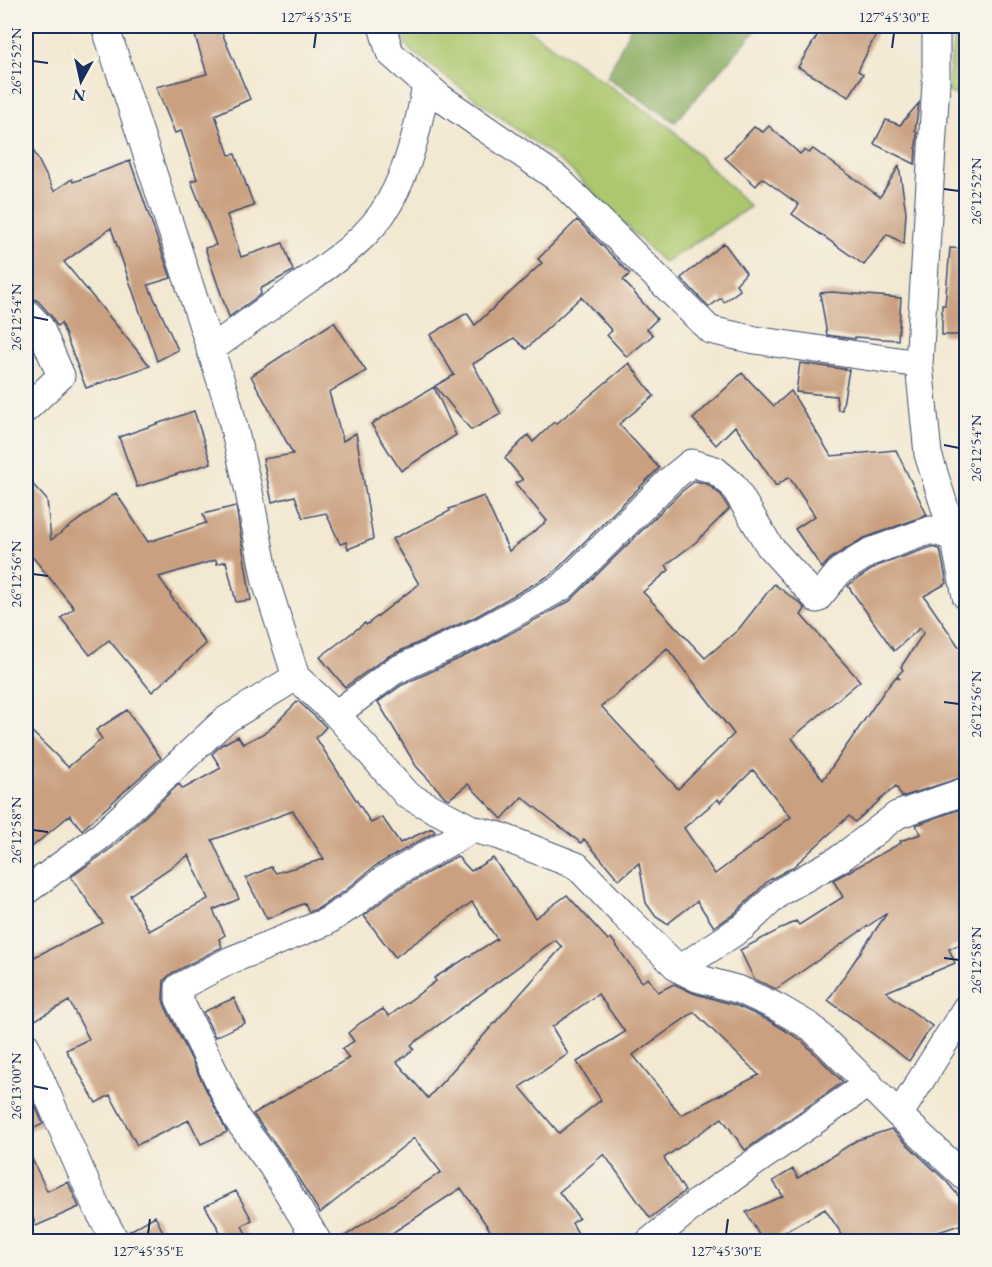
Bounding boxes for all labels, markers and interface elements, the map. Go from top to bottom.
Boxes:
text: 127°45'35"E [280,7,352,26]
text: 127°45'30"E [858,7,930,26]
text: 26°12'52"N [6,27,25,95]
north arrow [51,51,111,111]
text: N [71,84,87,107]
text: 26°12'52"N [966,157,985,225]
text: 26°12'54"N [6,283,25,351]
text: 26°12'54"N [966,414,985,482]
text: 26°12'56"N [6,540,25,608]
text: 26°12'56"N [966,670,985,738]
text: 26°12'58"N [6,796,25,864]
text: 26°12'58"N [966,926,985,994]
text: 26°13'00"N [6,1052,25,1120]
text: 127°45'35"E [112,1241,184,1260]
text: 127°45'30"E [690,1241,762,1260]

